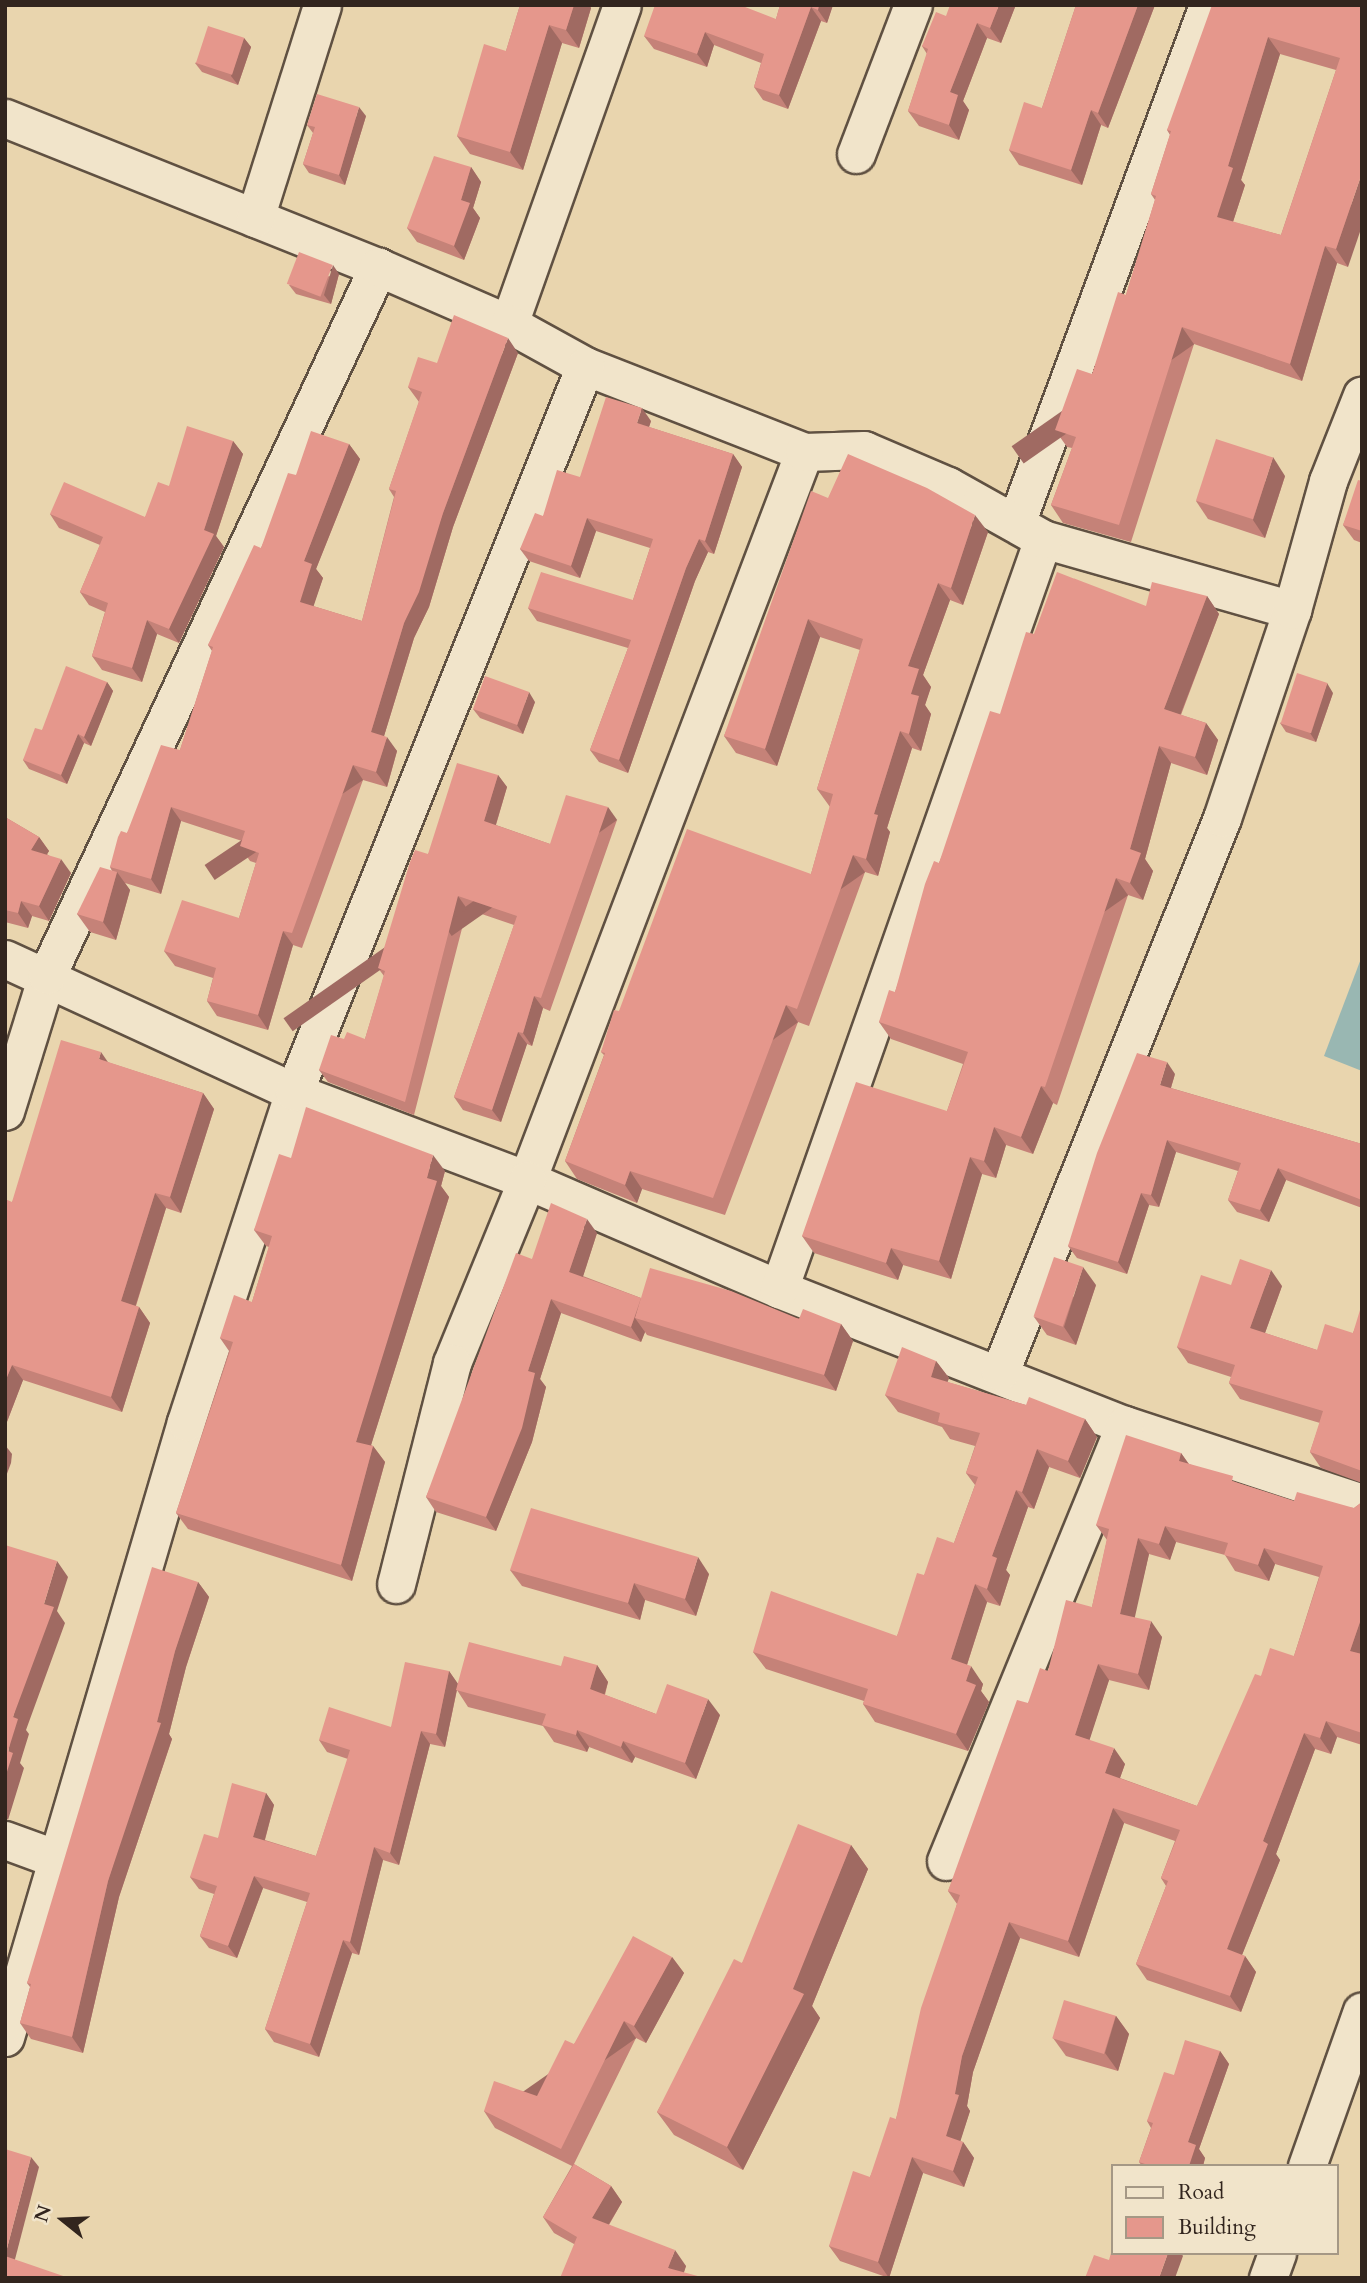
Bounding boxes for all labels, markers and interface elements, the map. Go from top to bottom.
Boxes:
legend [1112,2164,1339,2255]
text: Road [1178,2178,1224,2207]
north arrow [28,2185,98,2255]
text: N [28,2202,58,2225]
text: Building [1178,2213,1256,2242]

